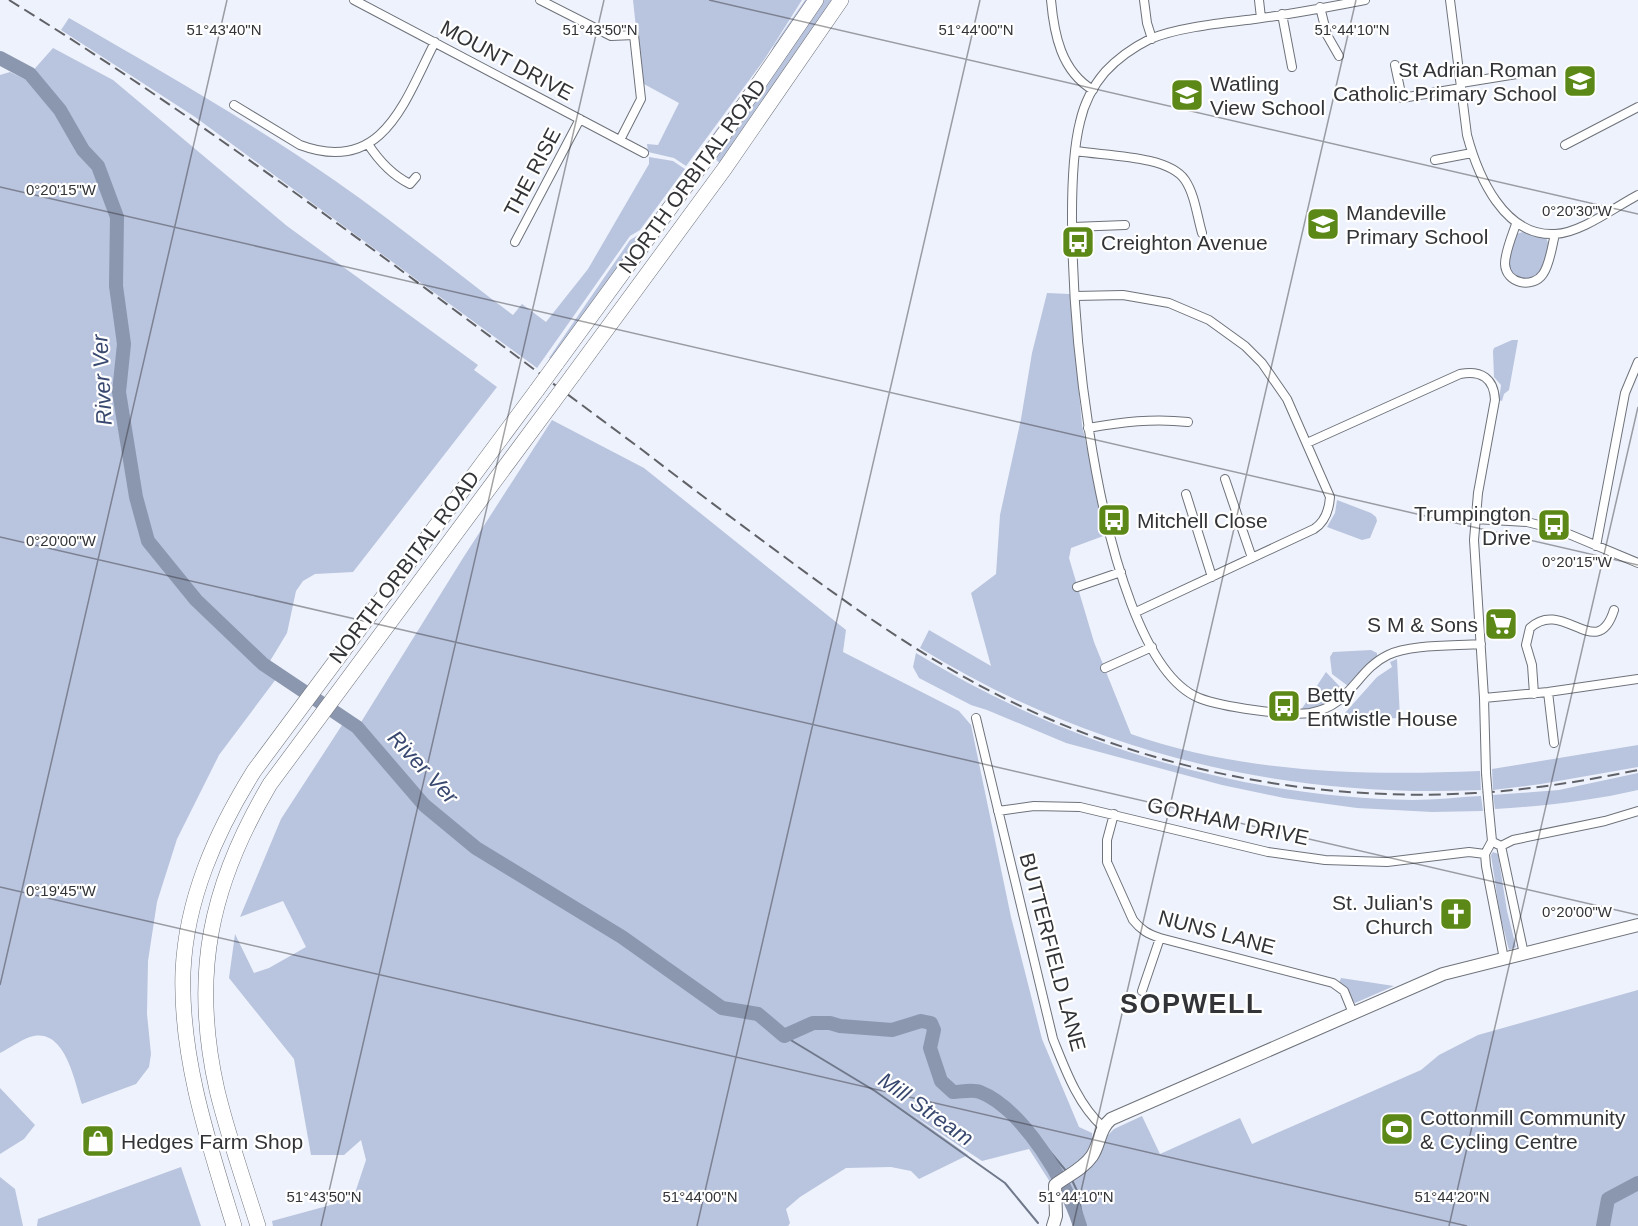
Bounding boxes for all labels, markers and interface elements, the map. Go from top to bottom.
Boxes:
street label: MOUNT DRIVE [437,15,577,105]
text: 51°43'40"N [186,21,262,38]
text: 51°43'50"N [562,21,638,38]
text: 51°44'00"N [938,21,1014,38]
text: 51°44'10"N [1314,21,1390,38]
place label: St Adrian Roman Catholic Primary School [1333,58,1557,105]
school or university icon: St Adrian Roman Catholic Primary School [1562,63,1598,99]
place label: Watling View School [1210,72,1325,119]
street label: NORTH ORBITAL ROAD [614,75,770,277]
school or university icon: Watling View School [1169,77,1205,113]
street label: THE RISE [499,124,565,220]
text: 0°20'15"W [26,181,97,198]
place label: Mandeville Primary School [1346,201,1488,248]
text: 0°20'30"W [1542,202,1613,219]
school or university icon: Mandeville Primary School [1305,206,1341,242]
bus stop icon: Creighton Avenue [1060,224,1096,260]
place label: Creighton Avenue [1101,231,1268,254]
water label: River Ver [87,332,117,426]
street label: NORTH ORBITAL ROAD [324,467,484,667]
bus stop icon: Mitchell Close [1096,502,1132,538]
place label: Trumpington Drive [1414,502,1531,549]
bus stop icon: Trumpington Drive [1536,507,1572,543]
place label: Mitchell Close [1137,509,1268,532]
text: 0°20'00"W [26,532,97,549]
text: 0°20'15"W [1542,553,1613,570]
supermarket icon: S M & Sons [1483,606,1519,642]
place label: S M & Sons [1367,613,1478,636]
place label: Betty Entwistle House [1307,683,1458,730]
bus stop icon: Betty Entwistle House [1266,688,1302,724]
water label: River Ver [383,725,464,810]
street label: GORHAM DRIVE [1145,793,1311,849]
street label: BUTTERFIELD LANE [1015,850,1091,1054]
text: 0°19'45"W [26,882,97,899]
place label: St. Julian's Church [1332,891,1433,938]
church icon: St. Julian's Church [1438,896,1474,932]
text: 0°20'00"W [1542,903,1613,920]
street label: NUNS LANE [1156,905,1278,959]
district label: SOPWELL [1120,989,1264,1019]
water label: Mill Stream [874,1067,978,1151]
place label: Cottonmill Community & Cycling Centre [1420,1106,1626,1153]
sports icon: Cottonmill Community & Cycling Centre [1379,1111,1415,1147]
shop icon: Hedges Farm Shop [80,1123,116,1159]
place label: Hedges Farm Shop [121,1130,303,1153]
text: 51°43'50"N [286,1188,362,1205]
text: 51°44'00"N [662,1188,738,1205]
text: 51°44'10"N [1038,1188,1114,1205]
text: 51°44'20"N [1414,1188,1490,1205]

